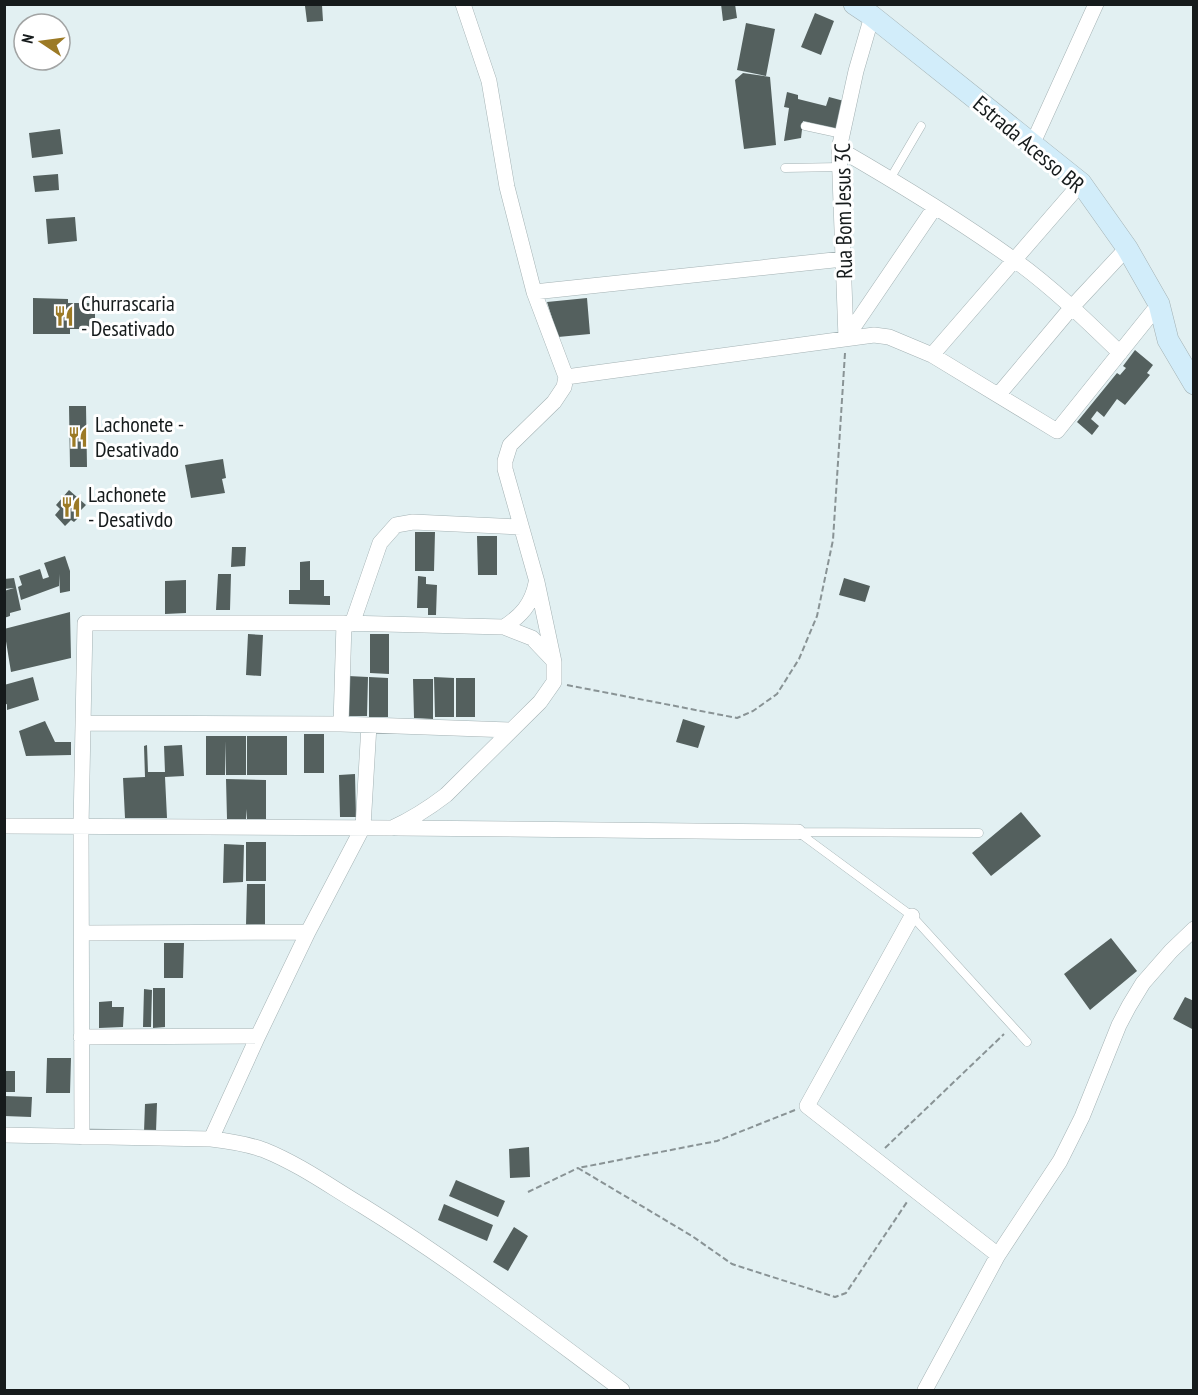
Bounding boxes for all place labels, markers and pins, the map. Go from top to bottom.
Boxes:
place label: Churrascaria - Desativado [81,289,175,342]
restaurant icon: Churrascaria - Desativado [52,304,76,328]
place label: Lachonete - Desativado [95,410,184,463]
restaurant icon: Lachonete - Desativado [66,425,90,449]
place label: Lachonete - Desativdo [88,480,173,533]
restaurant icon: Lachonete - Desativdo [59,495,83,519]

